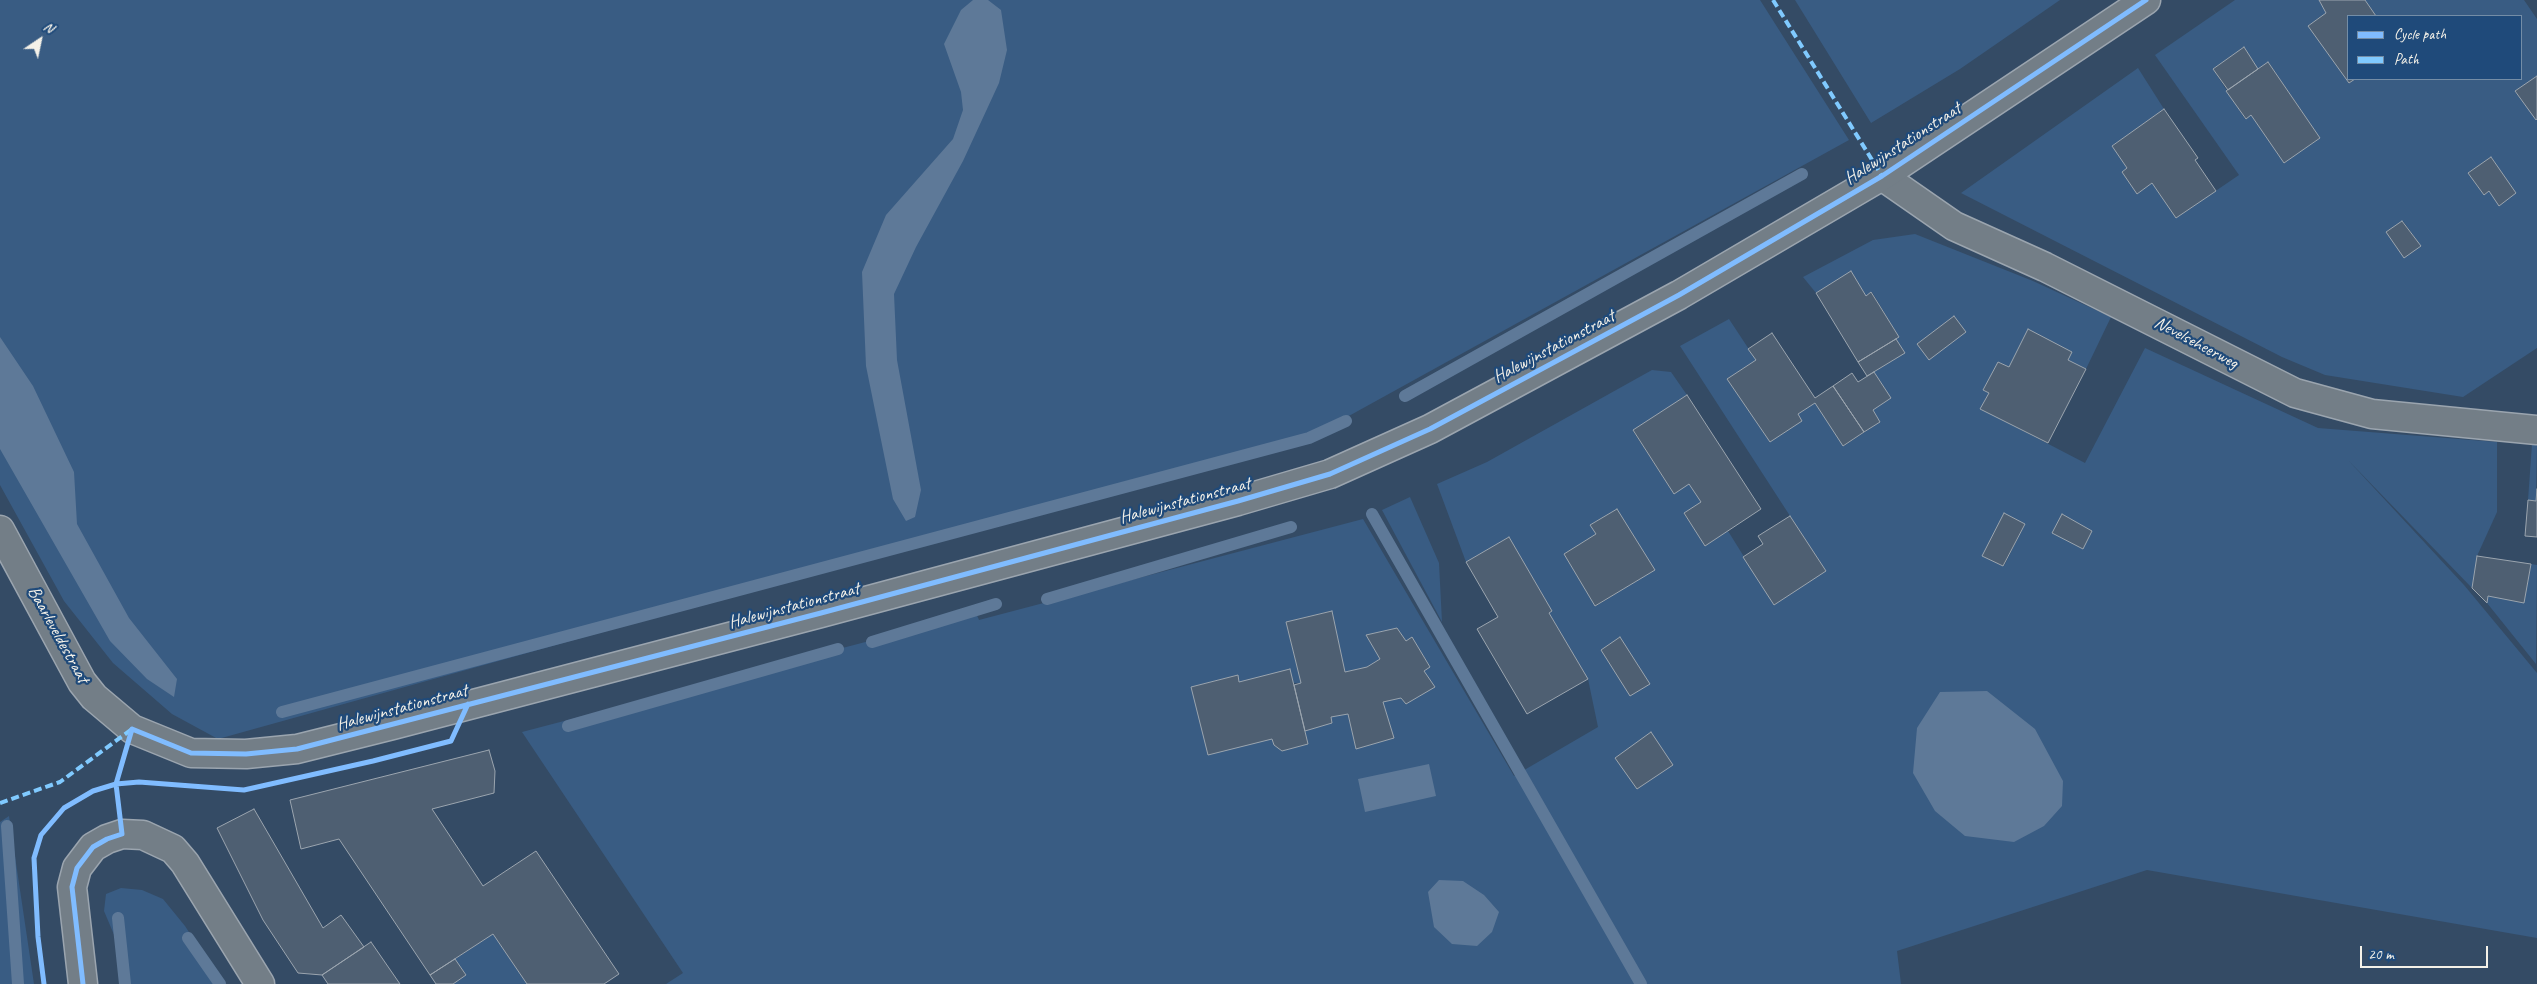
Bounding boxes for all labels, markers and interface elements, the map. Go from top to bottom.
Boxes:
north arrow [15,15,65,65]
legend [2347,15,2522,80]
text: N [40,18,57,37]
text: Cycle path [2394,25,2446,44]
text: Path [2394,50,2419,69]
street label: Halewijnstationstraat [1841,98,1965,190]
street label: Halewijnstationstraat [1489,306,1619,388]
street label: Nevelseheerweg [2150,312,2242,374]
street label: Halewijnstationstraat [1117,473,1253,529]
street label: Halewijnstationstraat [726,578,862,634]
street label: Baarleveldestraat [22,583,94,687]
street label: Halewijnstationstraat [334,680,470,736]
scale bar [2362,936,2490,968]
text: 20 m [2368,945,2394,964]

